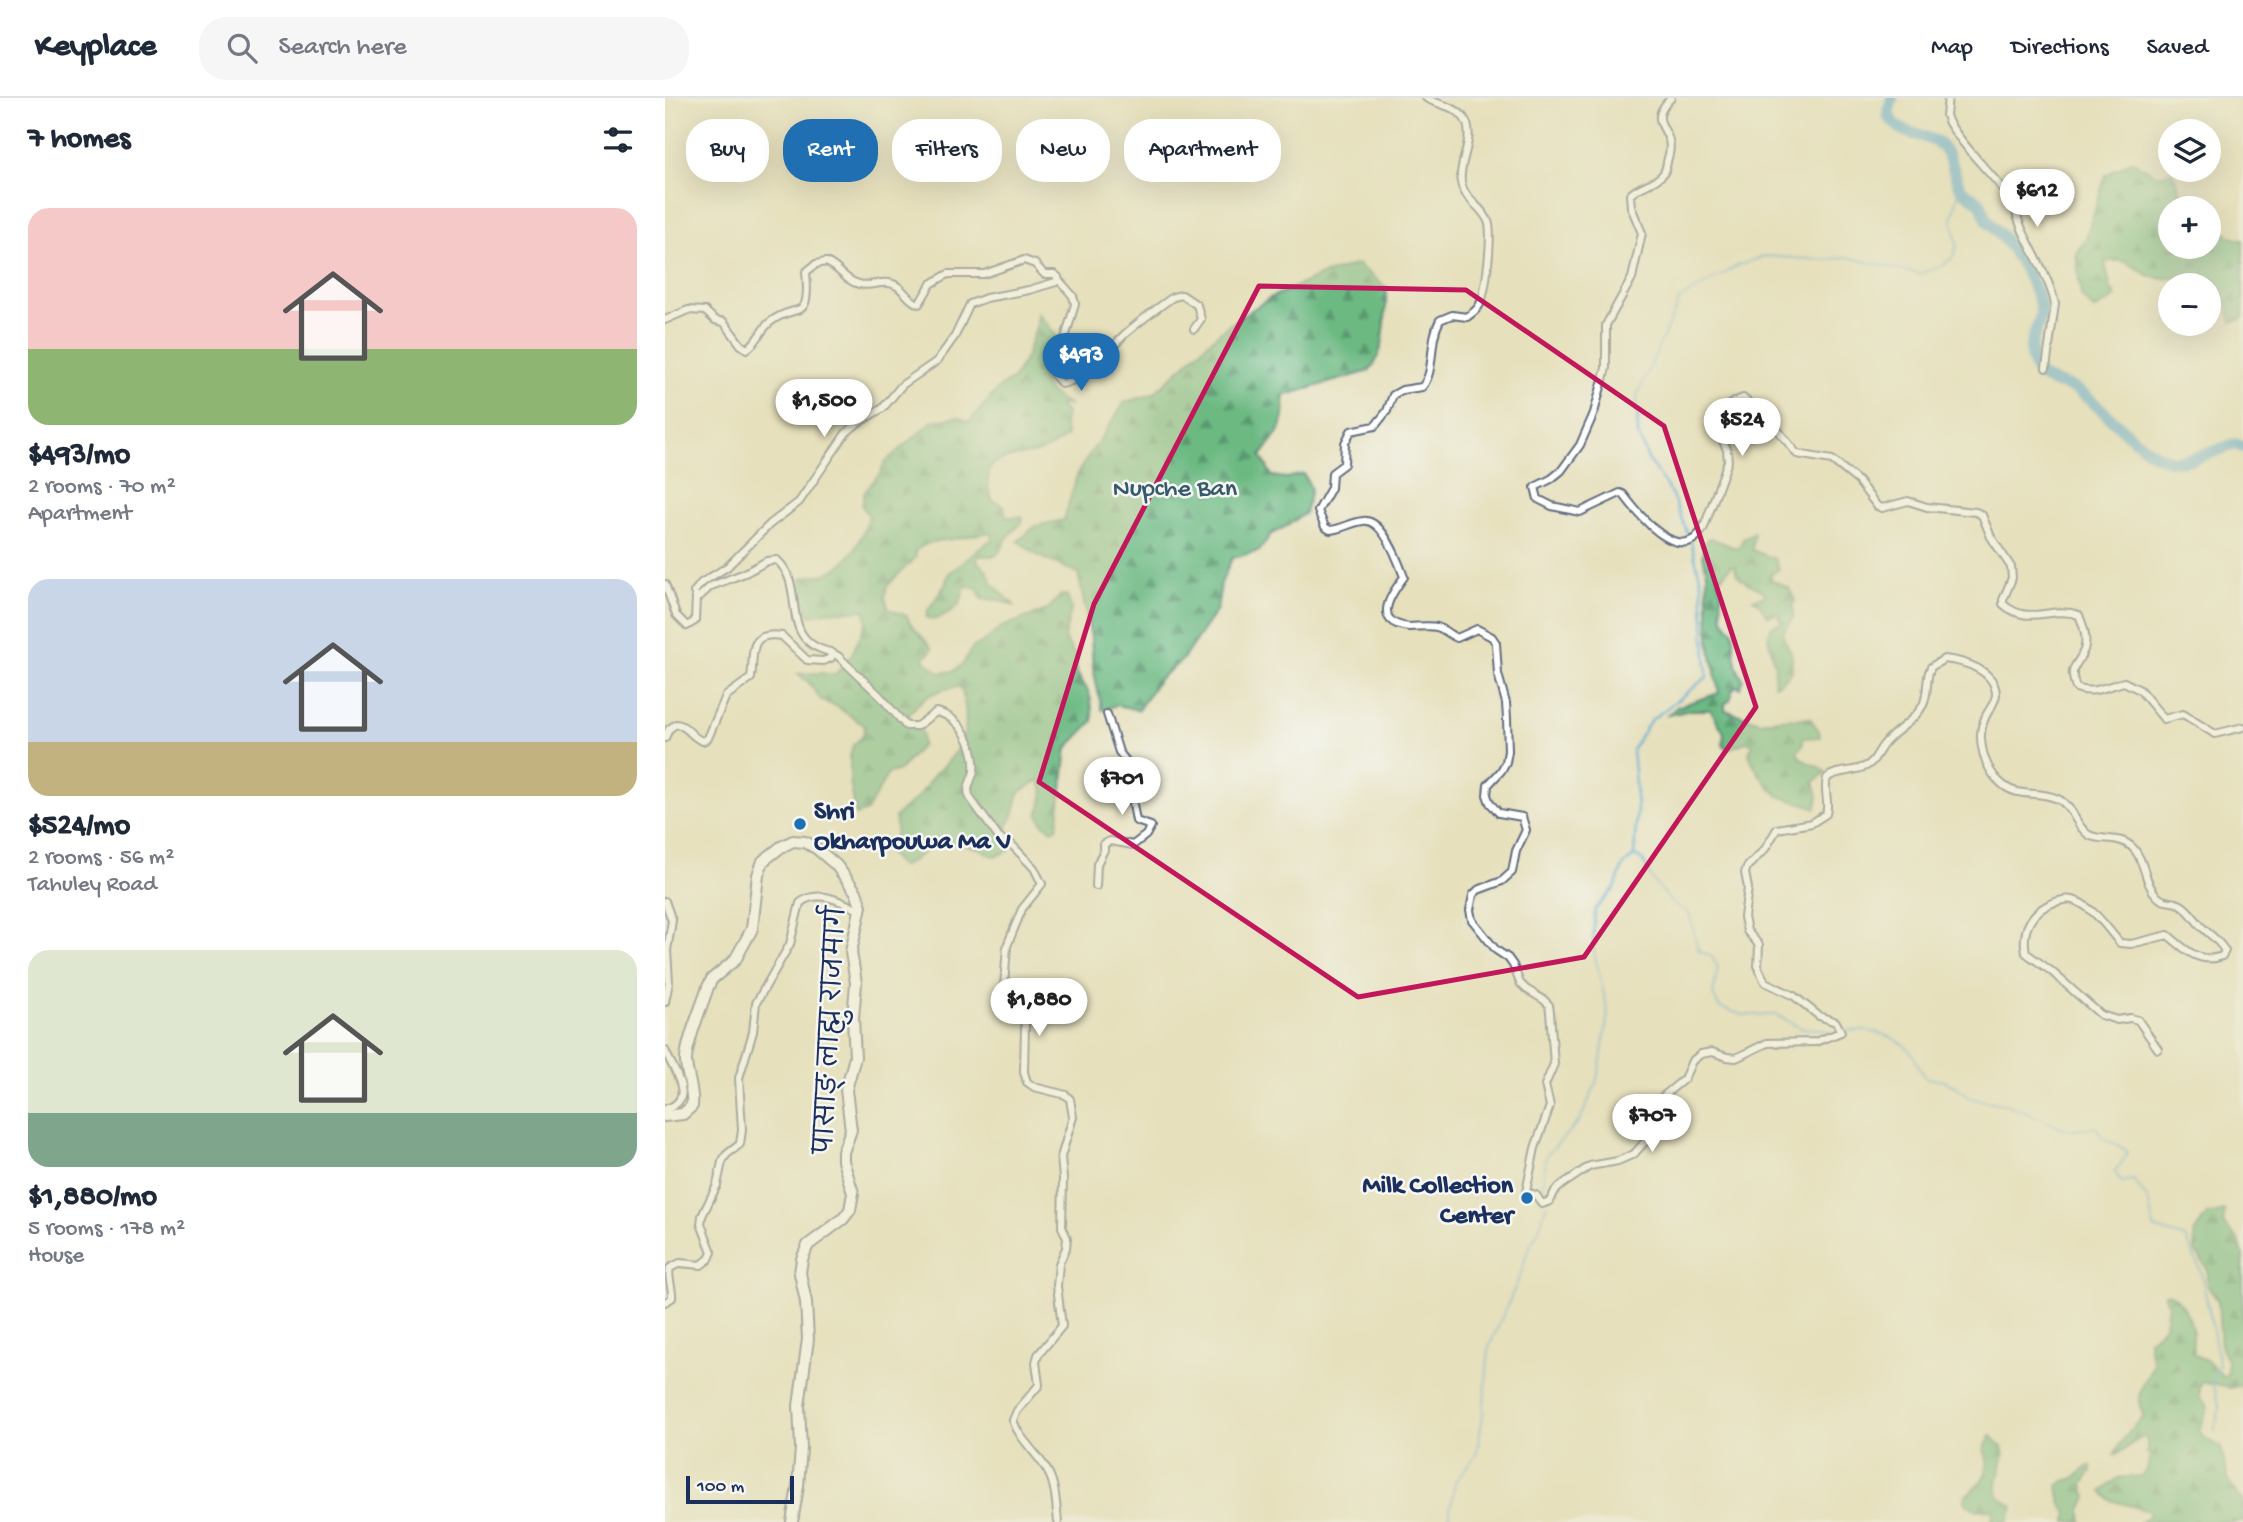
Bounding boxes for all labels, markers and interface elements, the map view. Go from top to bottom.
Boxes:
search box [199,17,689,80]
text: Keyplace [35,29,157,67]
icon: search [223,29,261,67]
text: Search here [279,33,407,64]
text: Map [1931,34,1973,63]
text: Directions [2011,34,2109,63]
text: Saved [2147,34,2208,63]
chip: Buy [686,119,769,182]
chip: Rent [783,119,878,182]
chip: Filters [892,119,1002,182]
chip: New [1016,119,1110,182]
chip: Apartment [1124,119,1281,182]
map controls [2158,119,2221,336]
button: layers [2158,119,2221,182]
icon: filters [599,121,637,159]
text: 7 homes [28,123,130,158]
pin: $612 [1996,170,2078,229]
text: $612 [2016,178,2058,205]
button: + [2158,196,2221,259]
icon: home [270,253,396,379]
button: − [2158,273,2221,336]
pin: $493 [1040,334,1122,393]
text: $493 [1059,342,1103,369]
pin: $1,500 [767,380,881,439]
text: $1,500 [791,388,857,415]
pin: $524 [1701,398,1783,458]
text: $524 [1720,407,1764,434]
text: $493/mo [28,439,130,474]
text: 2 rooms · 70 m² [28,474,176,501]
park label: Nupche Ban [1113,475,1238,506]
text: Apartment [28,501,132,528]
icon: home [270,624,396,750]
pin: $701 [1081,758,1163,817]
text: $701 [1100,766,1144,793]
place label: Shri Okharpouwa Ma V [814,798,1011,859]
text: $524/mo [28,810,130,845]
marker: Shri Okharpouwa Ma V [792,816,808,832]
text: 2 rooms · 56 m² [28,845,174,872]
text: Tahuley Road [28,872,157,899]
street label: पासाङ् लाह्मु राजमार्ग [802,904,860,1157]
pin: $1,880 [982,978,1096,1038]
text: $1,880 [1006,987,1072,1014]
icon: home [270,995,396,1121]
pin: $707 [1611,1094,1693,1154]
text: $707 [1628,1103,1676,1130]
place label: Milk Collection Center [1362,1172,1516,1233]
text: $1,880/mo [28,1181,157,1216]
marker: Milk Collection Center [1519,1190,1535,1206]
text: 5 rooms · 178 m² [28,1216,185,1243]
text: House [28,1243,84,1270]
scale bar [686,1473,795,1505]
text: 100 m [697,1476,744,1499]

